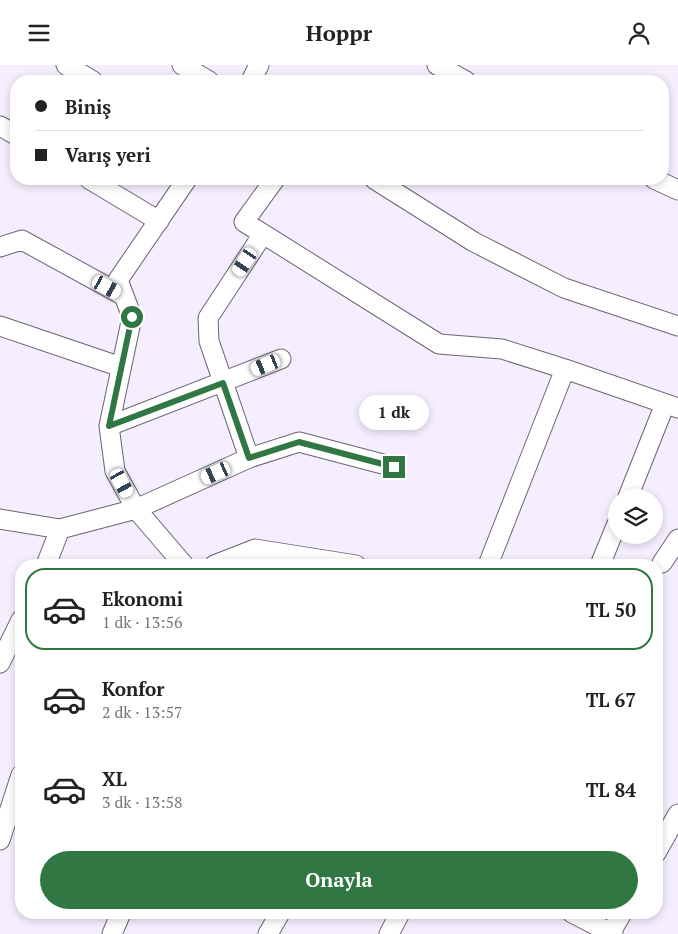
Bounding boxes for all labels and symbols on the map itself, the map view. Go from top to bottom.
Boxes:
car [230,245,259,279]
car [90,273,123,301]
route start [121,306,143,328]
car [249,352,282,378]
callout: 1 dk [359,395,429,429]
route end [383,456,405,478]
car [199,460,232,486]
car [108,466,135,500]

